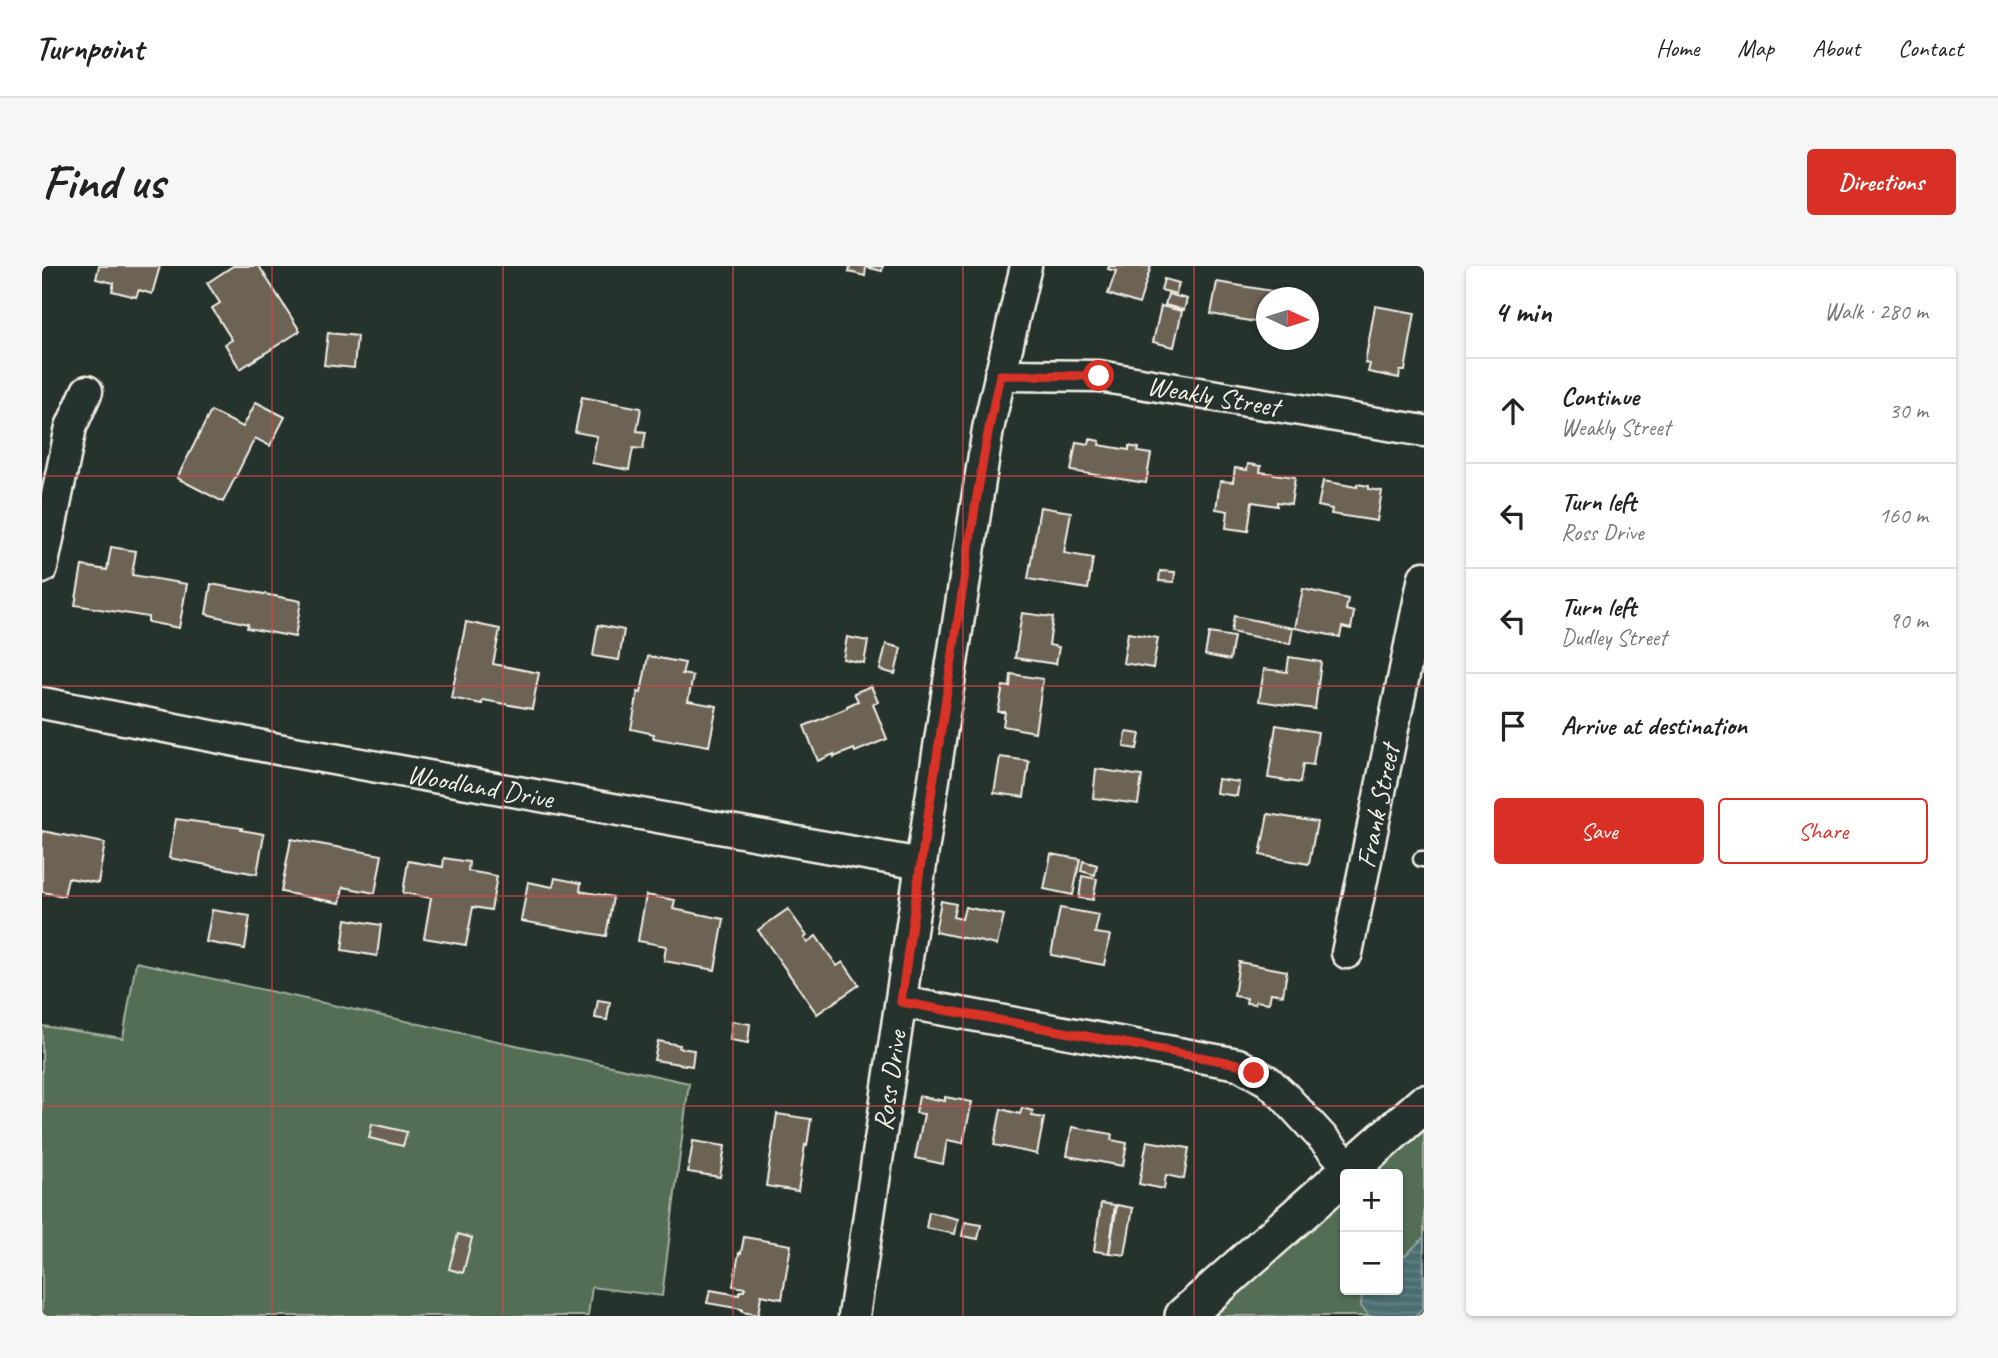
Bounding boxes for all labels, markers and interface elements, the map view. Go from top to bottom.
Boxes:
text: Turnpoint [35,27,143,69]
text: Home [1656,33,1699,63]
text: Map [1737,33,1774,63]
text: About [1812,33,1860,63]
text: Contact [1898,33,1963,63]
button: Directions [1807,149,1956,215]
text: Find us [42,151,164,213]
north arrow [1256,287,1319,350]
text: 4 min [1494,293,1551,331]
text: Walk · 280 m [1824,297,1928,326]
route start [1083,360,1114,391]
street label: Weakly Street [1145,367,1286,425]
text: Continue [1561,380,1639,413]
icon: ahead [1494,392,1532,430]
text: 30 m [1889,396,1928,425]
text: Weakly Street [1561,413,1670,442]
text: Turn left [1561,485,1636,518]
icon: left [1494,497,1532,535]
text: 160 m [1879,501,1928,530]
text: Ross Drive [1561,518,1643,547]
text: Turn left [1561,590,1636,623]
icon: left [1494,602,1532,640]
text: 90 m [1889,606,1928,635]
text: Dudley Street [1561,623,1667,652]
icon: arrive [1494,707,1532,745]
text: Arrive at destination [1561,709,1747,742]
street label: Frank Street [1348,738,1408,871]
street label: Woodland Drive [405,756,558,816]
button: Save [1494,798,1704,864]
button: Share [1718,798,1928,864]
street label: Ross Drive [865,1027,914,1133]
route end [1238,1057,1269,1088]
map controls [1340,1169,1403,1295]
button: + [1340,1169,1403,1232]
button: − [1340,1232,1403,1295]

